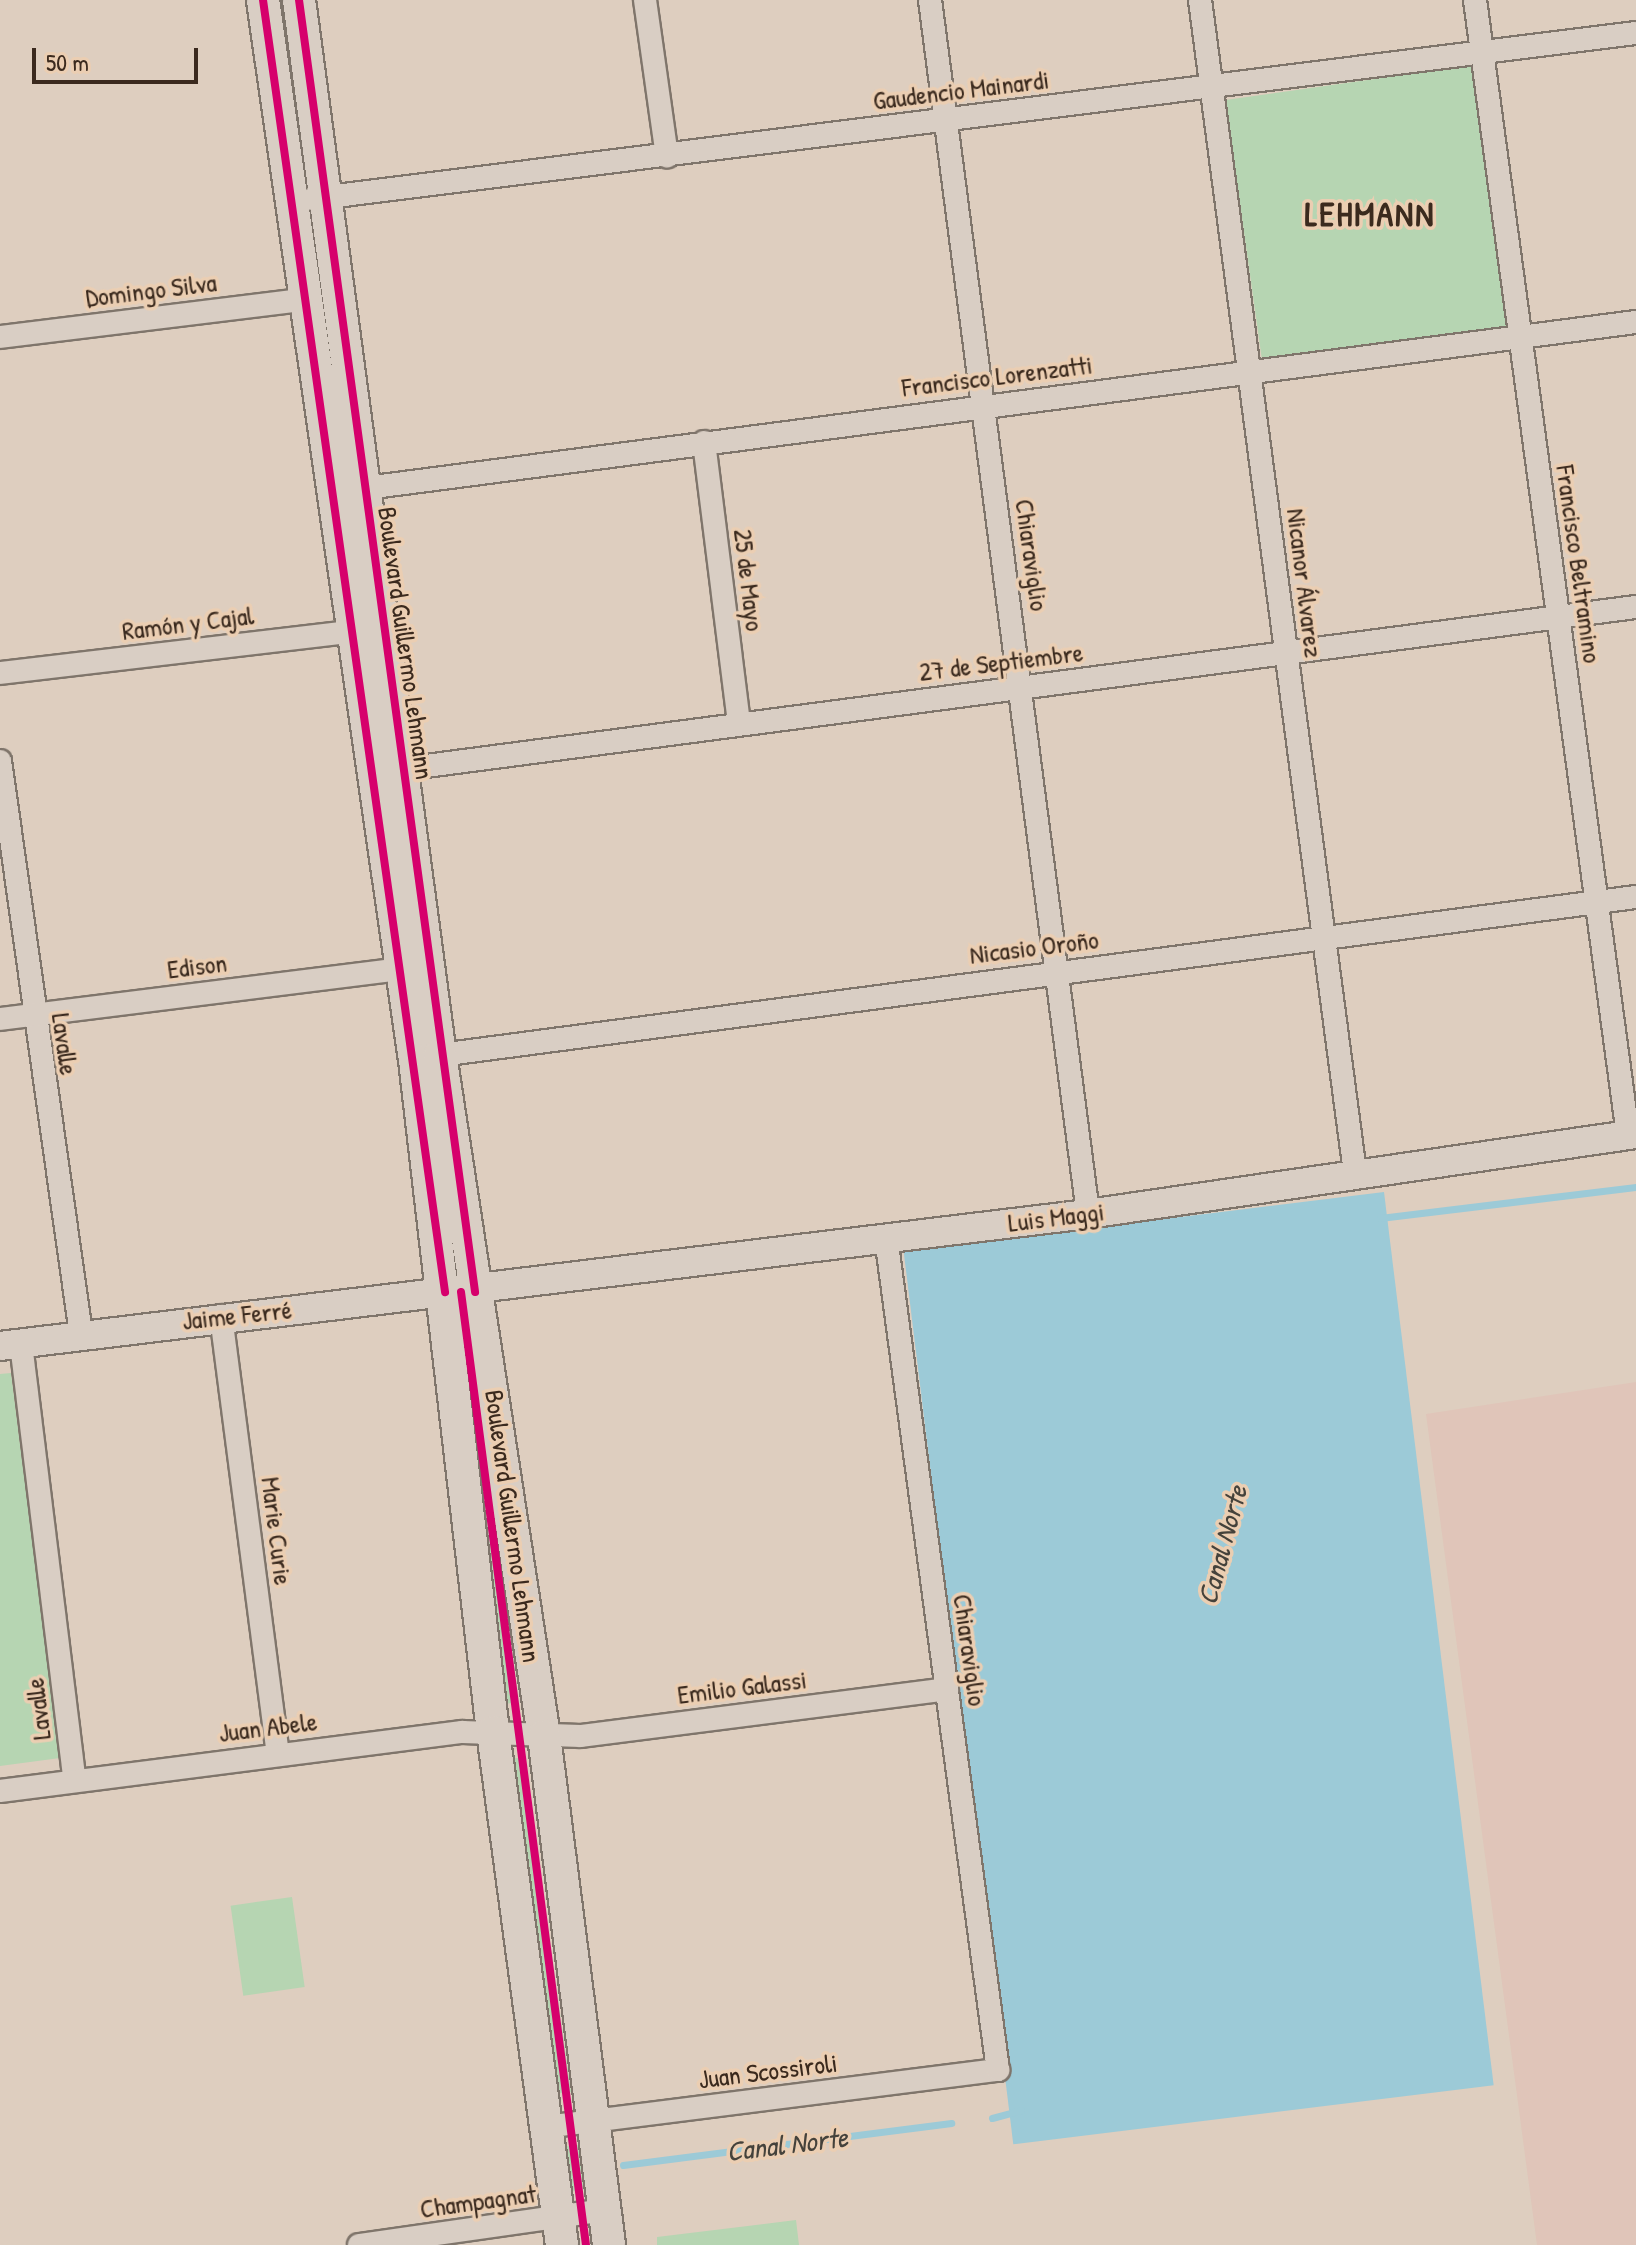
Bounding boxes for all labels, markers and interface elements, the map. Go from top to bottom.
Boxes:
scale bar [36,32,202,82]
text: 50 m [46,46,89,78]
street label: Gaudencio Mainardi [871,64,1051,116]
district label: LEHMANN [1305,195,1435,235]
street label: Domingo Silva [84,267,218,313]
street label: Francisco Lorenzatti [900,349,1094,403]
street label: Francisco Beltramino [1550,463,1608,665]
street label: Chiaraviglio [1009,497,1055,613]
street label: Boulevard Guillermo Lehmann [371,505,441,781]
street label: Nicanor Álvarez [1280,507,1330,659]
street label: 25 de Mayo [727,527,771,633]
street label: Ramón y Cajal [120,599,256,647]
street label: 27 de Septiembre [917,636,1085,688]
street label: Nicasio Oroño [968,924,1100,970]
street label: Edison [165,947,229,985]
street label: Lavalle [45,1011,85,1077]
street label: Luis Maggi [1006,1196,1106,1238]
street label: Jaime Ferré [181,1294,293,1336]
street label: Boulevard Guillermo Lehmann [478,1388,548,1664]
street label: Marie Curie [255,1475,299,1587]
water label: Canal Norte [1190,1482,1254,1608]
street label: Chiaraviglio [947,1592,993,1708]
street label: Emilio Galassi [676,1664,808,1710]
street label: Lavalle [19,1676,57,1742]
street label: Juan Abele [217,1705,319,1749]
street label: Juan Scossiroli [697,2047,839,2095]
water label: Canal Norte [725,2120,849,2168]
street label: Champagnat [418,2177,538,2225]

